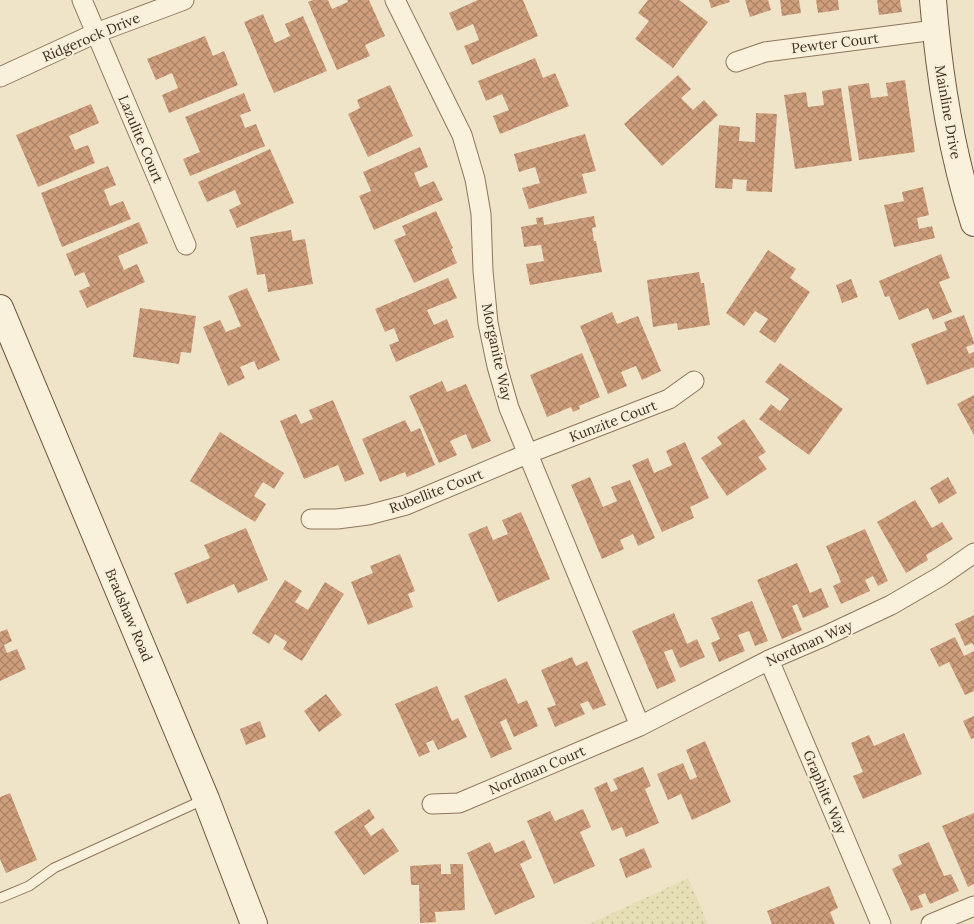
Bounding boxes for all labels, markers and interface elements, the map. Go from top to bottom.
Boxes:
street label: Ridgerock Drive [40,8,143,66]
street label: Pewter Court [790,29,880,57]
street label: Mainline Drive [931,64,965,161]
street label: Lazulite Court [114,92,168,186]
street label: Morganite Way [478,302,516,403]
street label: Kunzite Court [567,396,660,446]
street label: Rubellite Court [386,465,486,517]
street label: Bradshaw Road [101,566,157,664]
street label: Nordman Way [763,616,856,670]
street label: Nordman Court [486,741,588,798]
street label: Graphite Way [799,747,851,837]

